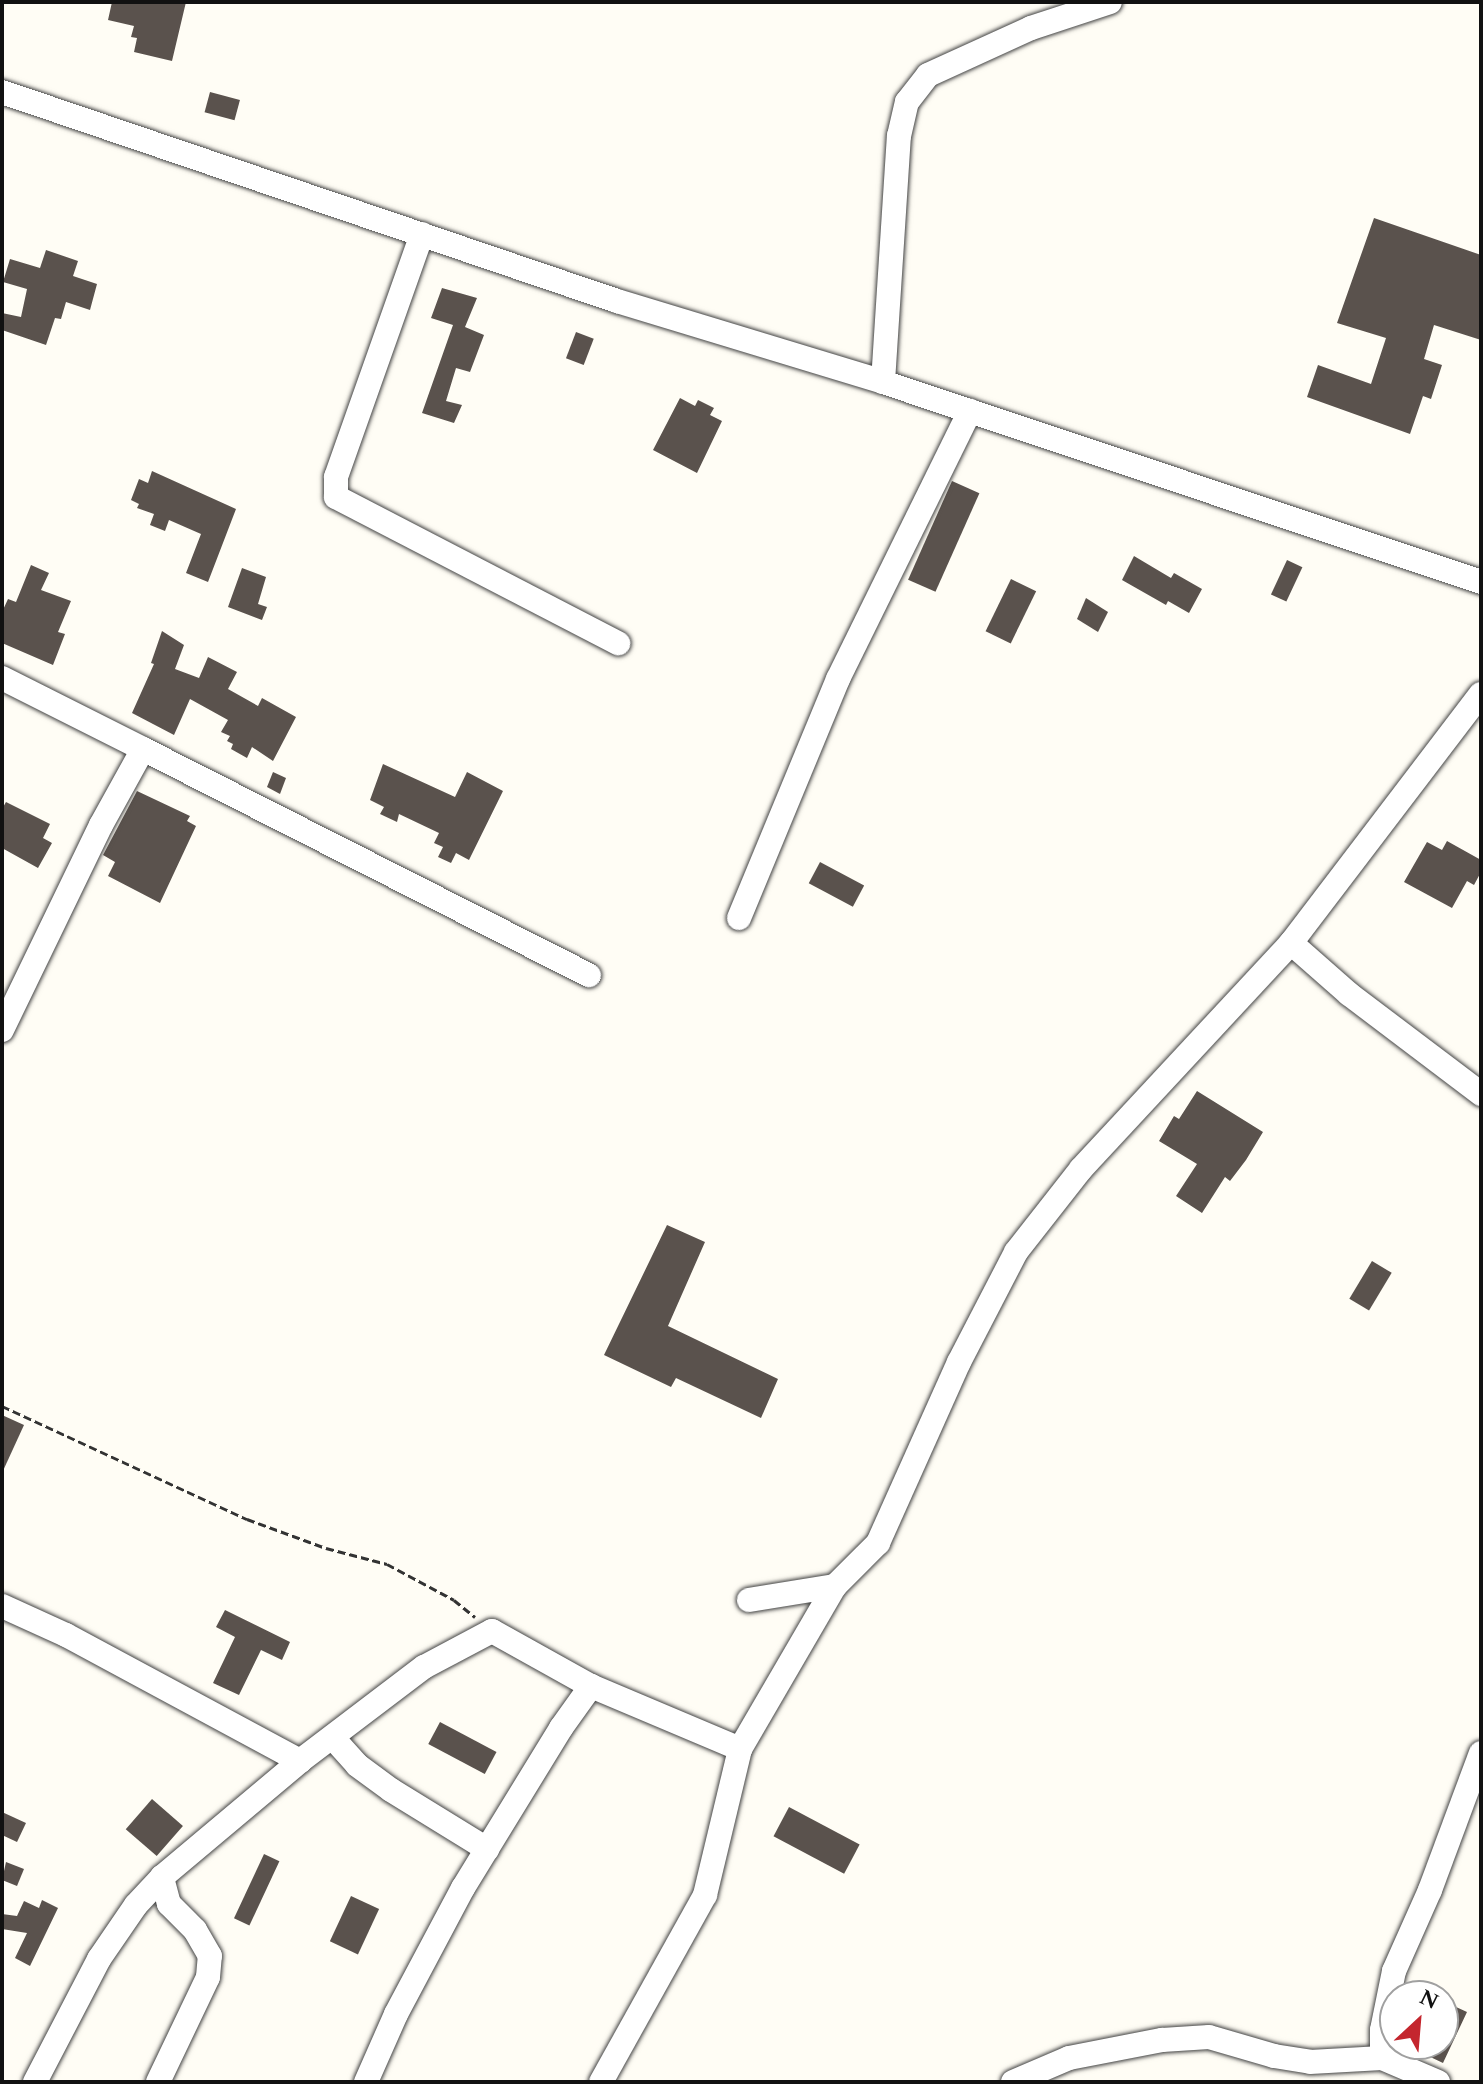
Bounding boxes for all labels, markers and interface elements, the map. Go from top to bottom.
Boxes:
north arrow [1379,1980,1459,2060]
text: N [1414,1981,1444,2019]

